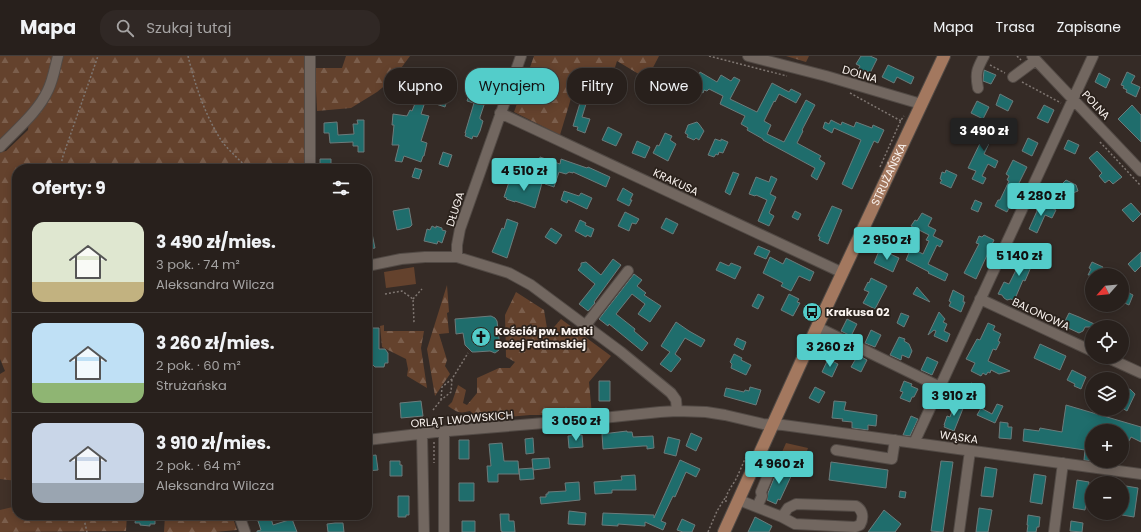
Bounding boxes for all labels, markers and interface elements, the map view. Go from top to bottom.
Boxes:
search box [100,10,380,46]
text: Mapa [20,14,76,41]
icon: search [114,17,136,39]
text: Szukaj tutaj [146,17,231,38]
text: Mapa [933,17,974,37]
text: Trasa [996,17,1035,37]
text: Zapisane [1057,17,1121,37]
street label: DOLNA [840,61,880,87]
chip: Kupno [384,68,457,104]
chip: Wynajem [465,68,559,104]
chip: Filtry [567,68,627,104]
chip: Nowe [635,68,702,104]
street label: POLNA [1078,87,1114,124]
pin: 3 490 zł [943,118,1025,152]
text: 3 490 zł [959,121,1009,140]
street label: STRUŻAŃSKA [867,139,911,208]
pin: 4 510 zł [483,158,565,192]
text: 4 510 zł [501,161,547,180]
street label: KRAKUSA [651,164,702,200]
text: Oferty: 9 [32,176,106,200]
icon: filters [330,177,352,199]
pin: 4 280 zł [1000,183,1082,217]
text: 4 280 zł [1016,186,1066,205]
street label: DŁUGA [442,189,468,229]
pin: 2 950 zł [846,227,928,261]
text: 3 490 zł/mies. [156,230,276,254]
text: 2 950 zł [863,230,911,249]
icon: home [64,238,112,286]
pin: 5 140 zł [978,243,1060,277]
text: 5 140 zł [996,246,1042,265]
text: 3 pok. · 74 m² [156,255,240,274]
north arrow [1085,268,1129,312]
map controls [1085,268,1129,520]
text: Aleksandra Wilcza [156,275,274,294]
street label: BALONOWA [1009,294,1073,335]
bus stop icon: Krakusa 02 [801,301,823,323]
place label: Krakusa 02 [826,304,889,320]
button: locate [1085,320,1129,364]
place label: Kościół pw. Matki Bożej Fatimskiej [495,323,593,352]
church icon: Kościół pw. Matki Bożej Fatimskiej [470,326,492,348]
text: 3 260 zł/mies. [156,331,274,355]
pin: 3 260 zł [789,334,871,368]
text: 3 260 zł [806,337,854,356]
icon: home [64,339,112,387]
text: 2 pok. · 60 m² [156,356,241,375]
button: layers [1085,372,1129,416]
text: Strużańska [156,376,227,395]
pin: 3 910 zł [913,383,995,417]
text: 3 910 zł [931,386,977,405]
street label: ORLĄT LWOWSKICH [410,407,514,431]
pin: 3 050 zł [535,408,617,442]
text: 3 050 zł [551,411,601,430]
button: + [1085,424,1129,468]
street label: WĄSKA [939,426,980,448]
text: 3 910 zł/mies. [156,431,271,455]
icon: home [64,439,112,487]
pin: 4 960 zł [738,451,820,485]
text: 4 960 zł [754,454,804,473]
text: 2 pok. · 64 m² [156,456,241,475]
text: Aleksandra Wilcza [156,476,274,495]
button: − [1085,476,1129,520]

